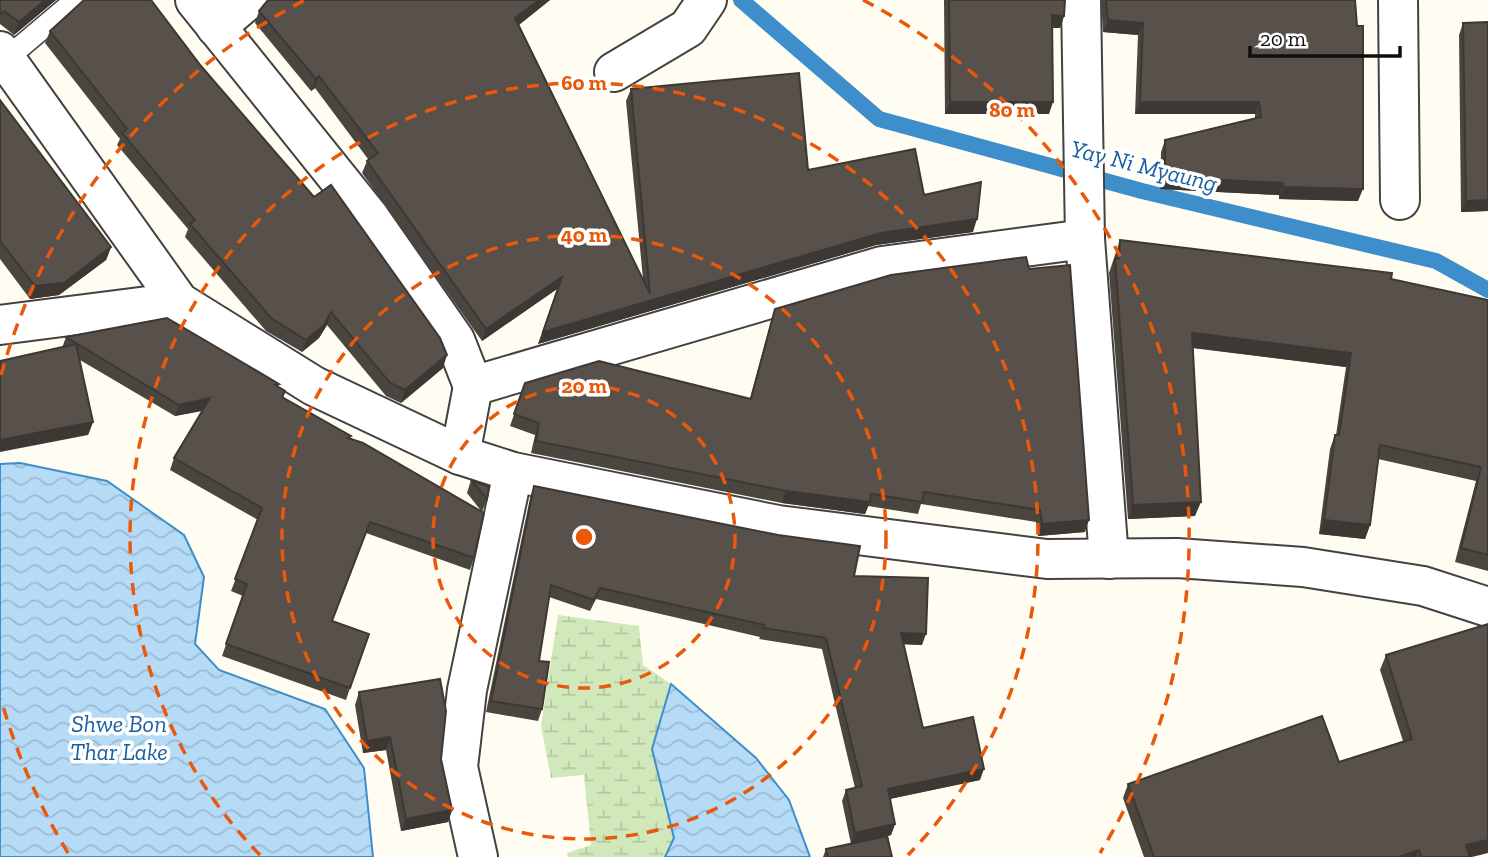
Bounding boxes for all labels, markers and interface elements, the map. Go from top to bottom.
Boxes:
scale bar [1250,14,1400,58]
text: 20 m [1260,26,1306,51]
text: 60 m [561,70,607,95]
text: 80 m [989,97,1035,122]
water label: Yay Ni Myaung [1068,133,1221,198]
text: 40 m [561,222,608,247]
text: 20 m [561,373,607,398]
centre of rings [572,525,596,549]
water label: Shwe Bon Thar Lake [70,709,168,766]

